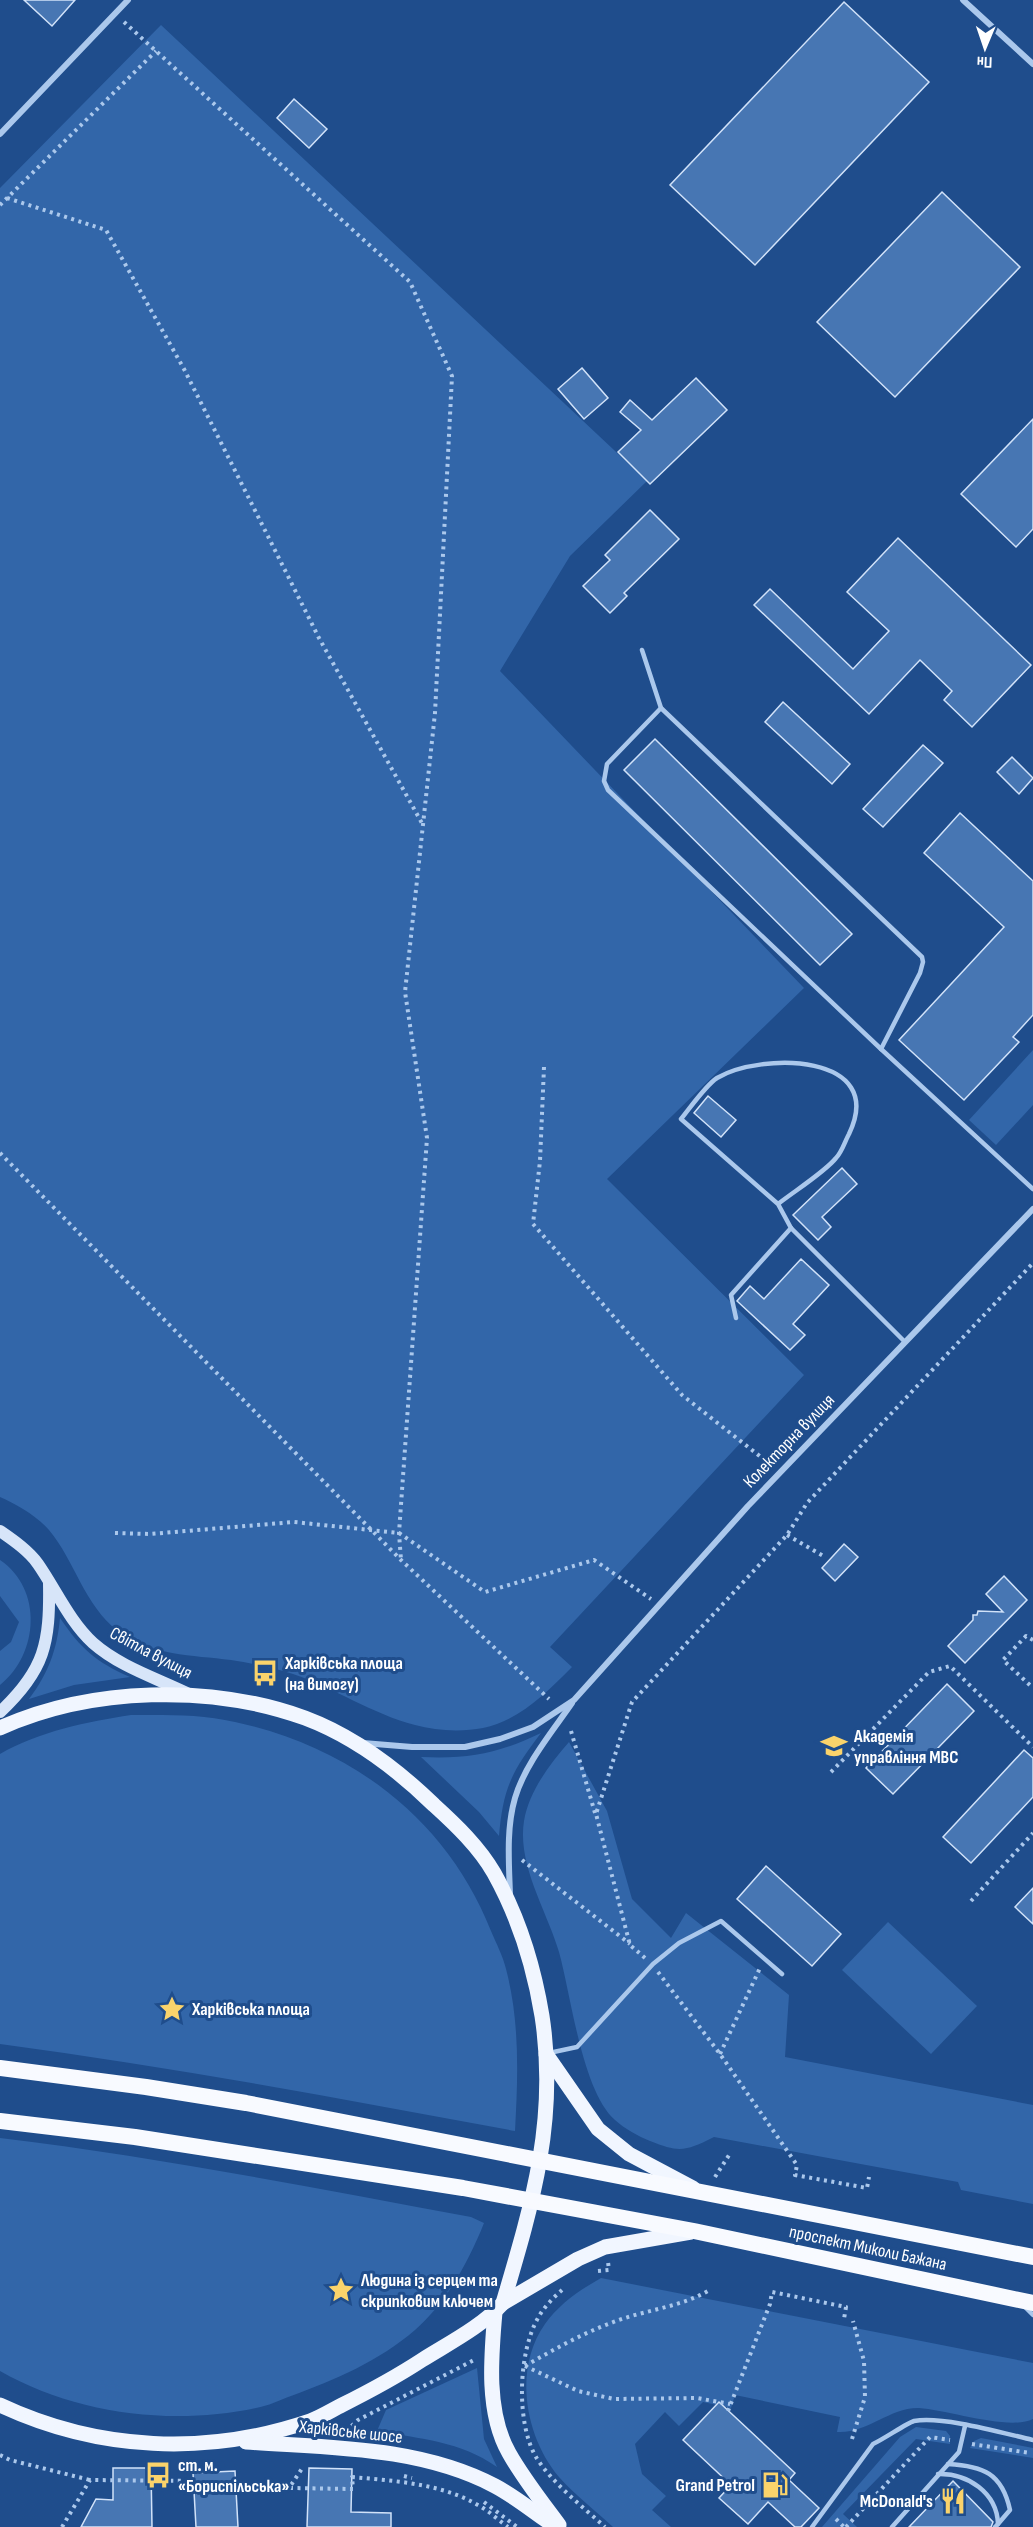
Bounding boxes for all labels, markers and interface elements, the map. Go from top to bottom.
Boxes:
north arrow [955,18,1015,78]
text: Пн [976,52,993,71]
street label: Колекторна вулиця [739,1390,839,1492]
street label: Світла вулиця [106,1623,196,1683]
place label: Харківська площа (на вимогу) [284,1653,403,1695]
bus stop icon: Харківська площа (на вимогу) [250,1658,280,1688]
place label: Академія управління МВС [853,1726,958,1768]
school or university icon: Академія управління МВС [819,1731,849,1761]
place icon: Харківська площа [157,1994,187,2024]
place label: Харківська площа [191,1999,310,2020]
street label: проспект Миколи Бажана [787,2221,949,2275]
place label: Людина із серцем та скрипковим ключем [360,2270,498,2312]
place icon: Людина із серцем та скрипковим ключем [326,2275,356,2305]
street label: Харківське шосе [297,2416,404,2448]
place label: ст. м. «Бориспільська» [178,2455,289,2497]
bus stop icon: ст. м. «Бориспільська» [143,2460,173,2490]
fuel station icon: Grand Petrol [760,2470,790,2500]
place label: Grand Petrol [676,2475,755,2496]
restaurant icon: McDonald's [938,2486,968,2516]
place label: McDonald's [860,2491,933,2512]

